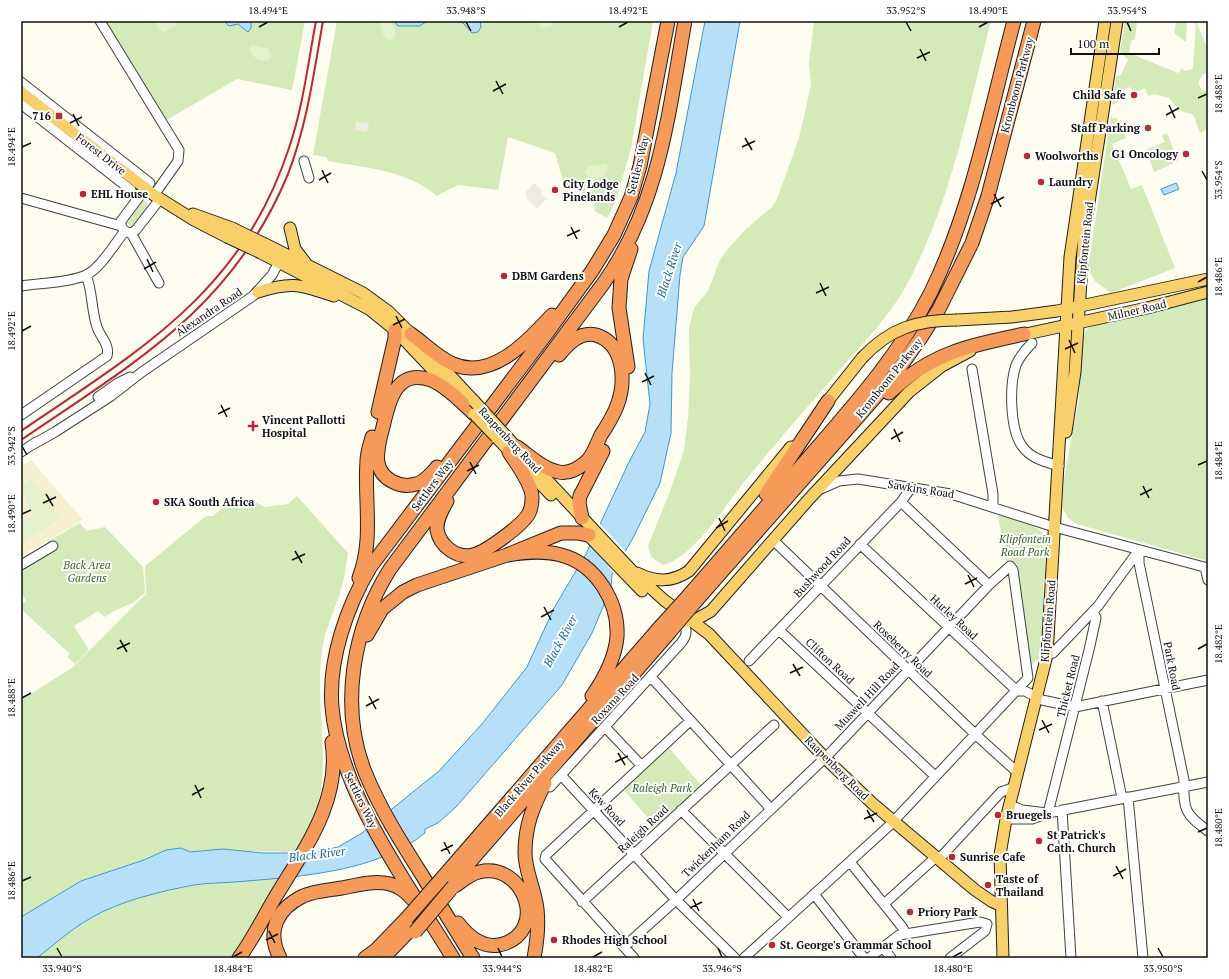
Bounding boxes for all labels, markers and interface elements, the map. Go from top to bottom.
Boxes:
text: 18.494°E [248,4,288,17]
text: 33.948°S [446,4,486,17]
text: 18.492°E [608,4,648,17]
text: 33.952°S [886,4,926,17]
text: 18.490°E [968,4,1008,17]
text: 33.954°S [1107,4,1147,17]
scale bar [1071,30,1159,56]
street label: Kromboom Parkway [998,35,1037,134]
text: 100 m [1077,36,1110,51]
text: 18.488°E [1212,74,1225,114]
place label: Child Safe [1073,88,1126,102]
marker: Child Safe [1129,90,1139,100]
place label: 716 [32,109,51,123]
marker: 716 [54,111,64,121]
place label: Staff Parking [1071,121,1141,135]
marker: Staff Parking [1143,123,1153,133]
text: 18.494°E [5,127,18,167]
street label: Forest Drive [73,130,129,178]
street label: Settlers Way [624,133,652,196]
place label: G1 Oncology [1112,147,1178,161]
place label: Woolworths [1035,149,1098,163]
marker: G1 Oncology [1181,149,1191,159]
marker: Woolworths [1022,151,1032,161]
text: 33.954°S [1212,160,1225,200]
place label: Laundry [1049,175,1093,189]
place label: City Lodge Pinelands [563,177,619,204]
marker: Laundry [1036,177,1046,187]
marker: City Lodge Pinelands [550,185,560,195]
place label: EHL House [91,187,148,201]
marker: EHL House [78,189,88,199]
street label: Klipfontein Road [1074,201,1096,285]
water label: Black River [653,239,685,300]
text: 18.486°E [1212,257,1225,297]
place label: DBM Gardens [512,269,584,283]
marker: DBM Gardens [499,271,509,281]
street label: Alexandra Road [173,285,245,339]
street label: Milner Road [1106,296,1168,324]
text: 18.492°E [5,311,18,351]
street label: Kromboom Parkway [853,335,926,421]
street label: Raapenberg Road [476,404,544,476]
place label: Vincent Pallotti Hospital [262,413,346,440]
marker: Vincent Pallotti Hospital [247,420,259,432]
text: 33.942°S [5,426,18,466]
text: 18.484°E [1212,441,1225,481]
street label: Settlers Way [408,456,456,513]
street label: Sawkins Road [887,477,955,501]
text: 18.490°E [5,494,18,534]
place label: SKA South Africa [164,495,254,509]
marker: SKA South Africa [151,497,161,507]
park label: Klipfontein Road Park [998,532,1051,559]
street label: Bushwood Road [790,534,854,600]
park label: Back Area Gardens [62,558,111,585]
street label: Klipfontein Road [1037,579,1059,663]
street label: Hurley Road [927,591,981,643]
water label: Black River [539,611,581,670]
street label: Roseberry Road [871,618,935,680]
text: 18.482°E [1212,624,1225,664]
street label: Clifton Road [803,635,857,687]
street label: Park Road [1160,641,1184,691]
street label: Thicket Road [1053,653,1083,719]
street label: Muswell Hill Road [832,659,902,733]
street label: Roxana Road [588,671,642,727]
text: 18.488°E [5,678,18,718]
street label: Raapenberg Road [802,733,872,803]
street label: Black River Parkway [491,736,567,820]
street label: Settlers Way [341,770,381,831]
park label: Raleigh Park [631,781,692,795]
street label: Kew Road [586,785,628,829]
street label: Raleigh Road [615,802,671,856]
street label: Twickenham Road [679,808,753,880]
place label: Bruegels [1006,808,1051,822]
text: 18.480°E [1212,808,1225,848]
marker: Bruegels [993,810,1003,820]
place label: St Patrick's Cath. Church [1047,828,1116,855]
marker: St Patrick's Cath. Church [1034,836,1044,846]
water label: Black River [287,843,348,865]
place label: Sunrise Cafe [960,850,1026,864]
marker: Sunrise Cafe [947,852,957,862]
text: 18.486°E [5,861,18,901]
place label: Taste of Thailand [996,872,1044,899]
marker: Taste of Thailand [983,880,993,890]
place label: Priory Park [918,905,978,919]
marker: Priory Park [905,907,915,917]
place label: Rhodes High School [562,933,668,947]
marker: Rhodes High School [549,935,559,945]
place label: St. George's Grammar School [780,938,932,952]
marker: St. George's Grammar School [767,940,777,950]
text: 33.940°S [42,962,82,975]
text: 18.484°E [213,962,253,975]
text: 33.944°S [482,962,522,975]
text: 18.482°E [573,962,613,975]
text: 33.946°S [702,962,742,975]
text: 18.480°E [933,962,973,975]
text: 33.950°S [1143,962,1183,975]

